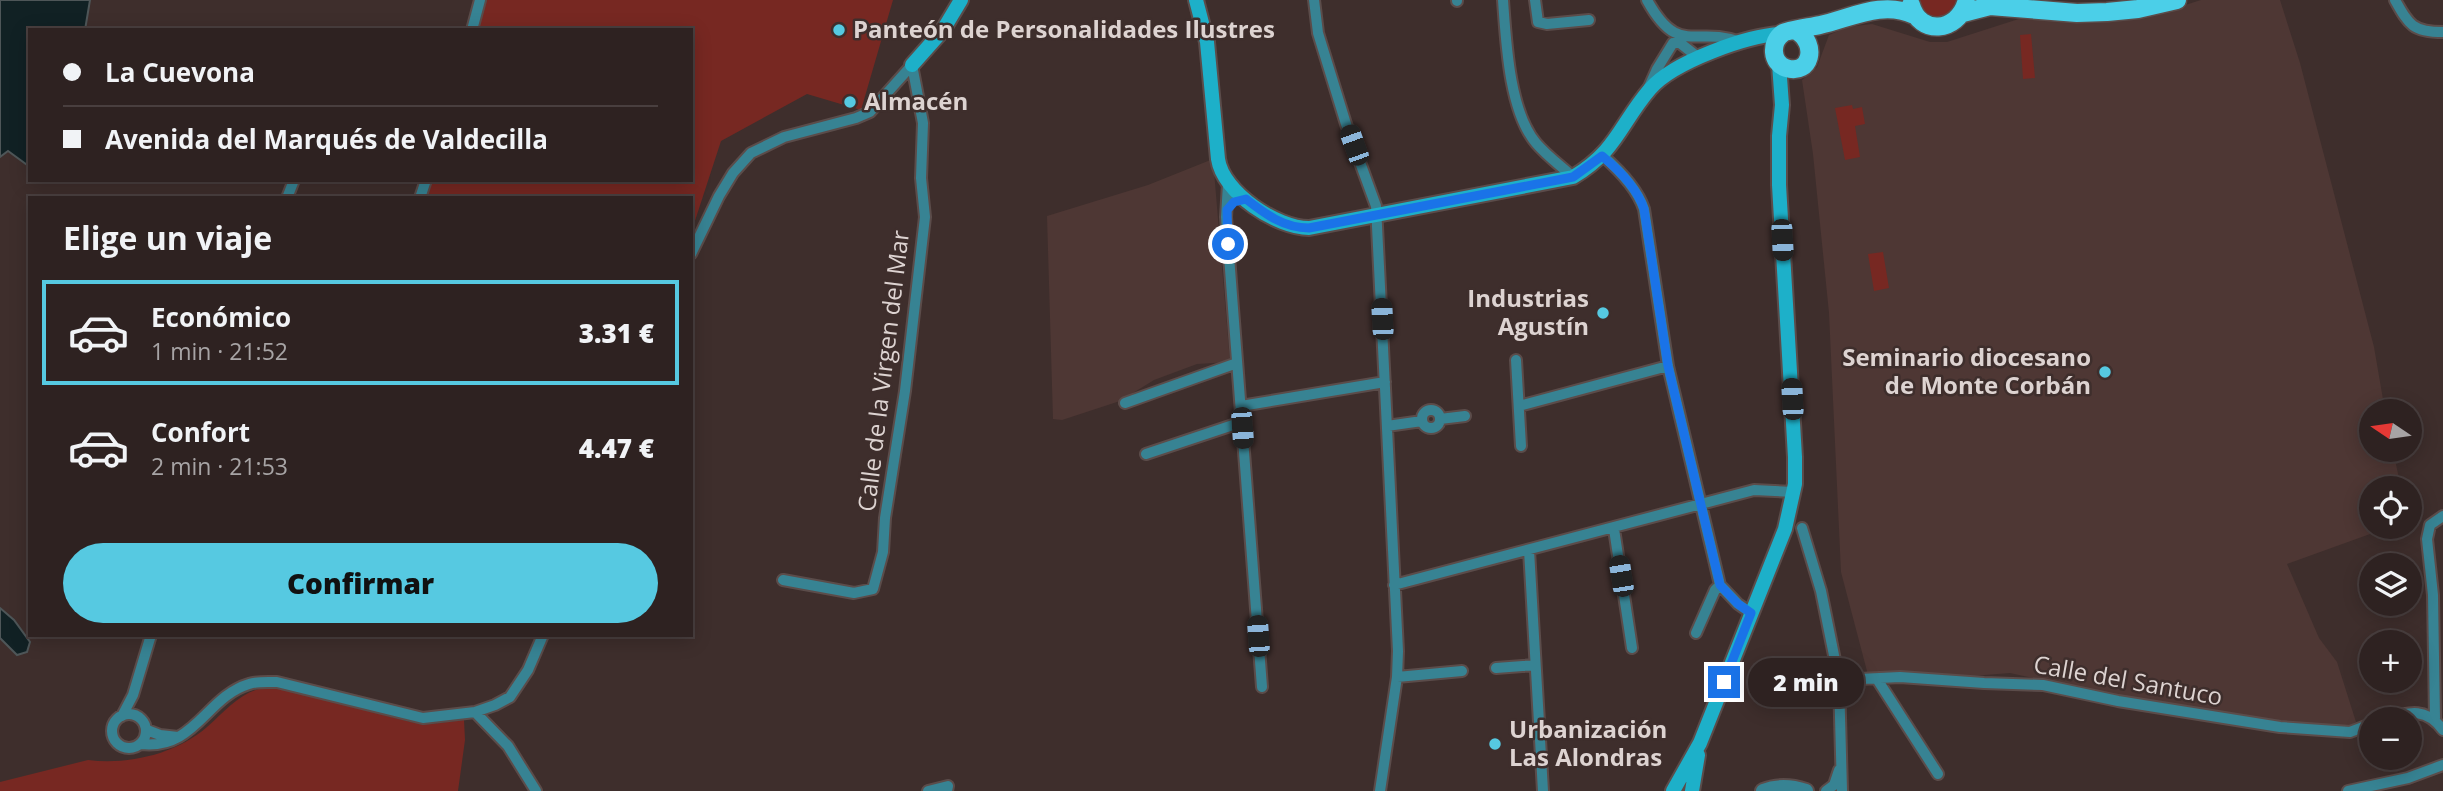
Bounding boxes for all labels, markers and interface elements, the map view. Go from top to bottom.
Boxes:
place label: Panteón de Personalidades Ilustres [853,12,1275,45]
marker: Panteón de Personalidades Ilustres [831,22,847,38]
text: La Cuevona [105,54,255,90]
place label: Almacén [864,84,968,117]
marker: Almacén [842,94,858,110]
text: Avenida del Marqués de Valdecilla [105,121,548,157]
car [1337,122,1372,168]
text: Elige un viaje [63,216,272,259]
car [1771,218,1794,262]
street label: Calle de la Virgen del Mar [849,228,916,513]
route start [1212,228,1244,260]
place label: Industrias Agustín [1467,281,1589,342]
car [1371,297,1394,341]
text: Económico [151,299,291,335]
icon: car [67,301,130,364]
marker: Industrias Agustín [1595,305,1611,321]
text: 3.31 € [579,315,654,351]
text: 1 min · 21:52 [151,335,288,367]
place label: Seminario diocesano de Monte Corbán [1842,340,2091,401]
marker: Seminario diocesano de Monte Corbán [2097,364,2113,380]
car [1781,377,1804,421]
north arrow [2359,399,2422,462]
map controls [2359,399,2422,770]
car [1231,406,1254,450]
text: Confort [151,414,250,450]
icon: car [67,416,130,479]
text: 4.47 € [579,430,654,466]
text: 2 min · 21:53 [151,450,288,482]
button: locate [2359,476,2422,539]
button: Confirmar [63,543,658,623]
button: layers [2359,553,2422,616]
car [1608,554,1635,598]
car [1247,614,1270,658]
button: + [2359,630,2422,693]
street label: Calle del Santuco [2031,647,2225,712]
callout: 2 min [1748,658,1864,706]
route end [1708,666,1740,698]
text: 2 min [1773,666,1839,698]
button: − [2359,707,2422,770]
place label: Urbanización Las Alondras [1509,712,1667,773]
marker: Urbanización Las Alondras [1487,736,1503,752]

